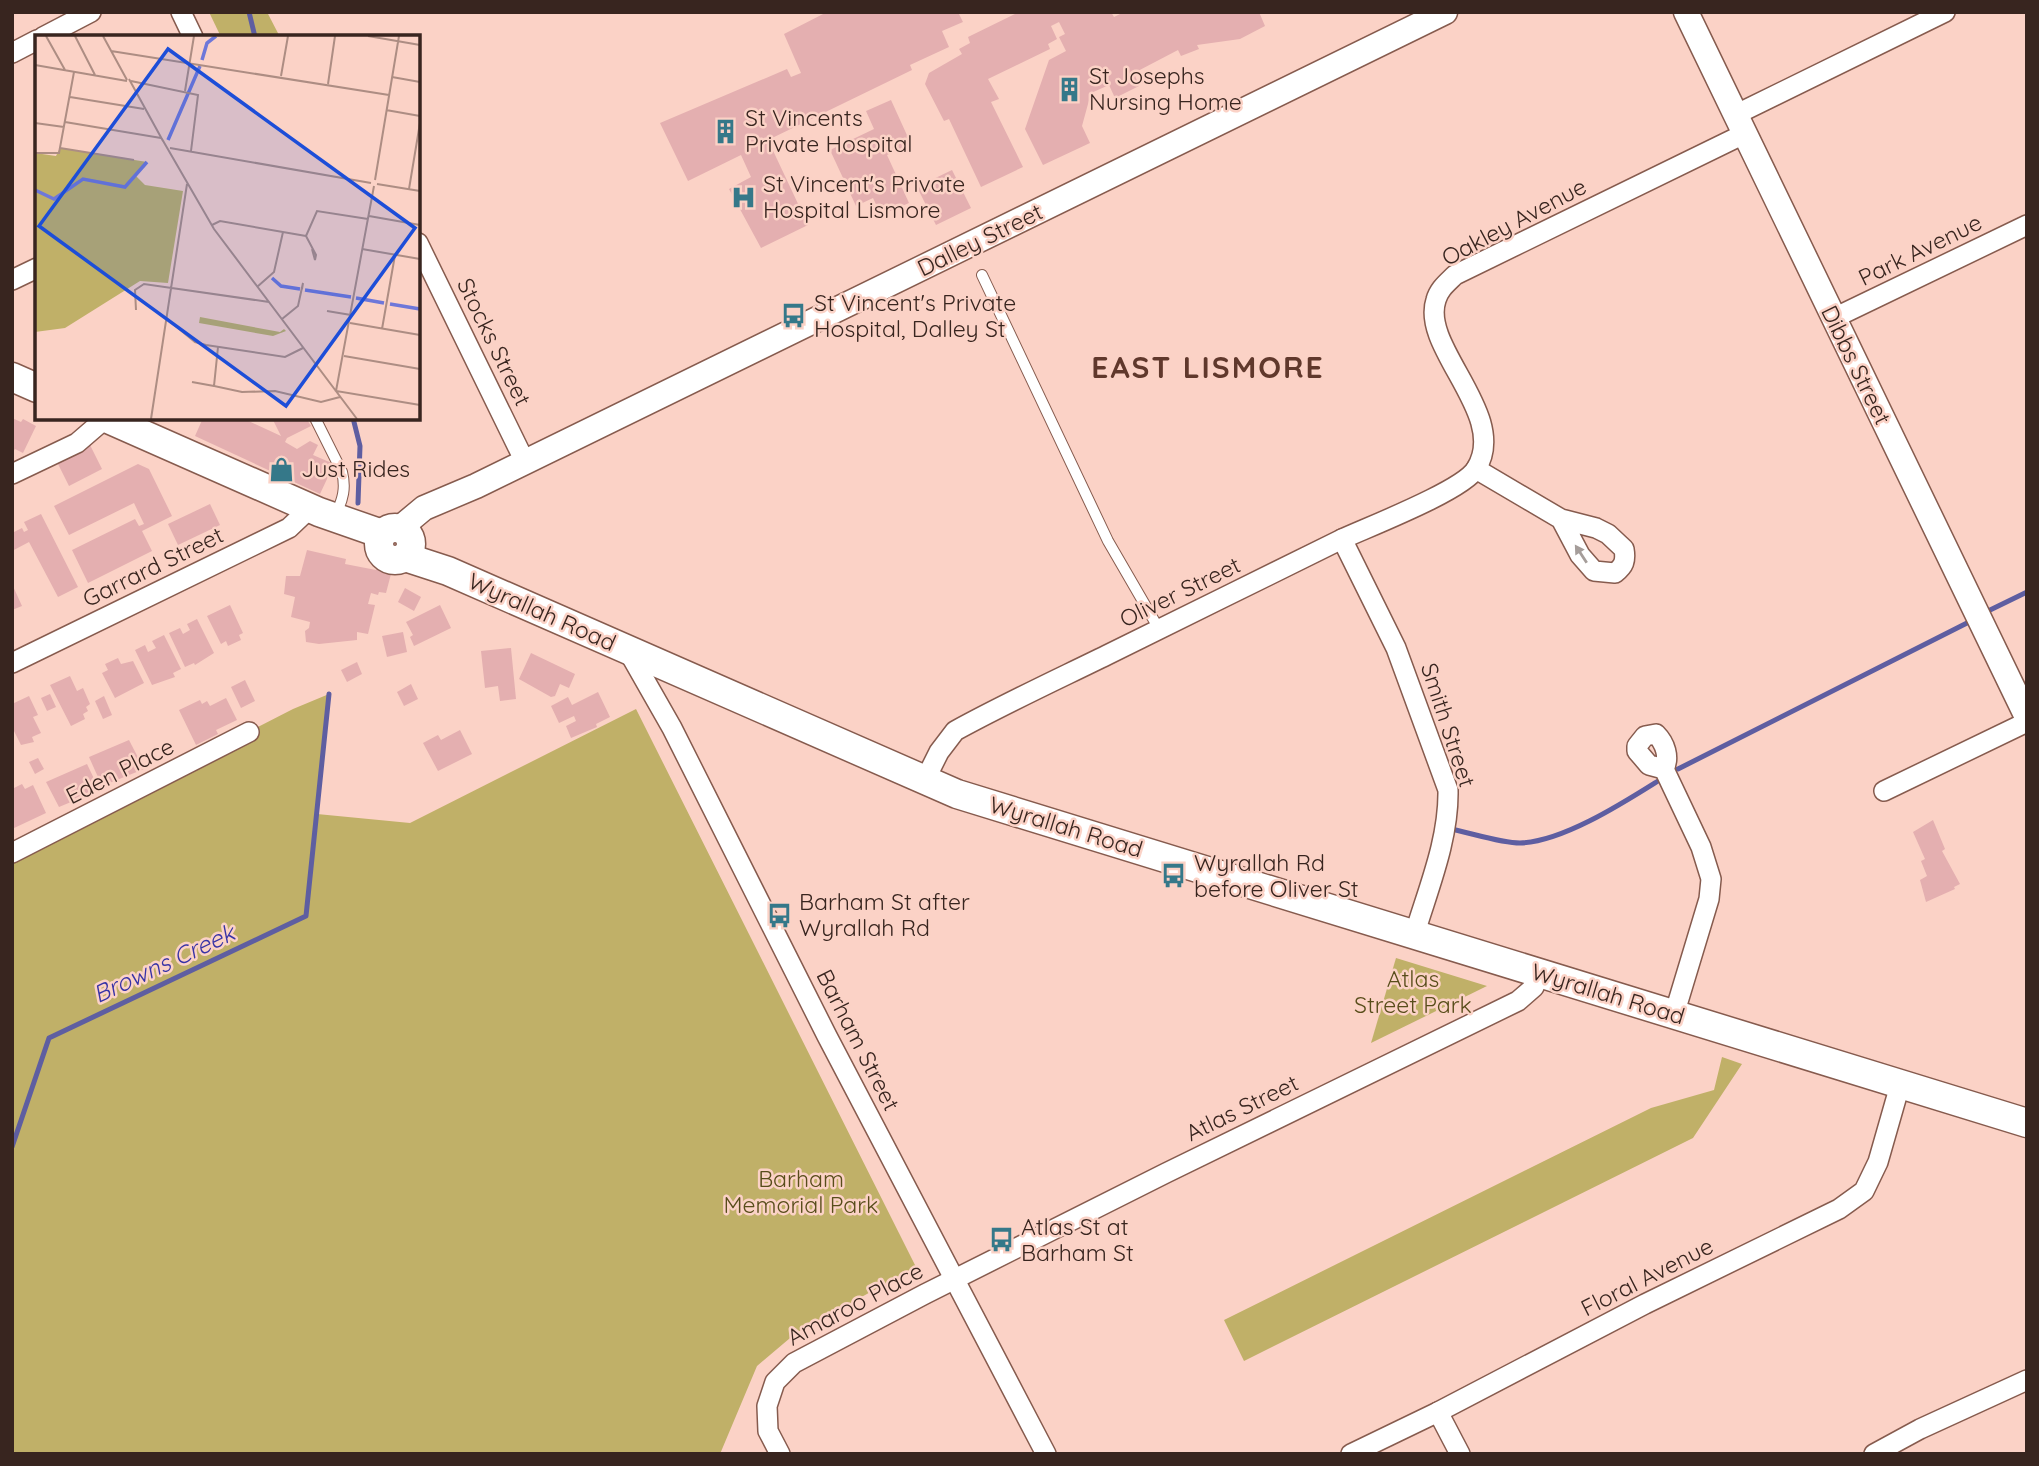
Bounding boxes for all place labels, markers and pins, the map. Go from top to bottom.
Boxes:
place label: St Josephs Nursing Home [1089,61,1242,116]
building icon: St Josephs Nursing Home [1055,75,1083,103]
place label: St Vincents Private Hospital [745,103,913,158]
building icon: St Vincents Private Hospital [711,117,739,145]
place label: St Vincent's Private Hospital Lismore [763,169,965,224]
hospital icon: St Vincent's Private Hospital Lismore [729,183,757,211]
place label: St Vincent's Private Hospital, Dalley St [814,288,1016,343]
bus stop icon: St Vincent's Private Hospital, Dalley St [780,302,808,330]
place label: Just Rides [301,454,410,483]
shop icon: Just Rides [267,455,295,483]
place label: Wyrallah Rd before Oliver St [1194,848,1359,903]
bus stop icon: Wyrallah Rd before Oliver St [1160,862,1188,890]
place label: Barham St after Wyrallah Rd [799,887,970,942]
bus stop icon: Barham St after Wyrallah Rd [765,901,793,929]
place label: Atlas St at Barham St [1021,1212,1134,1267]
bus stop icon: Atlas St at Barham St [987,1226,1015,1254]

